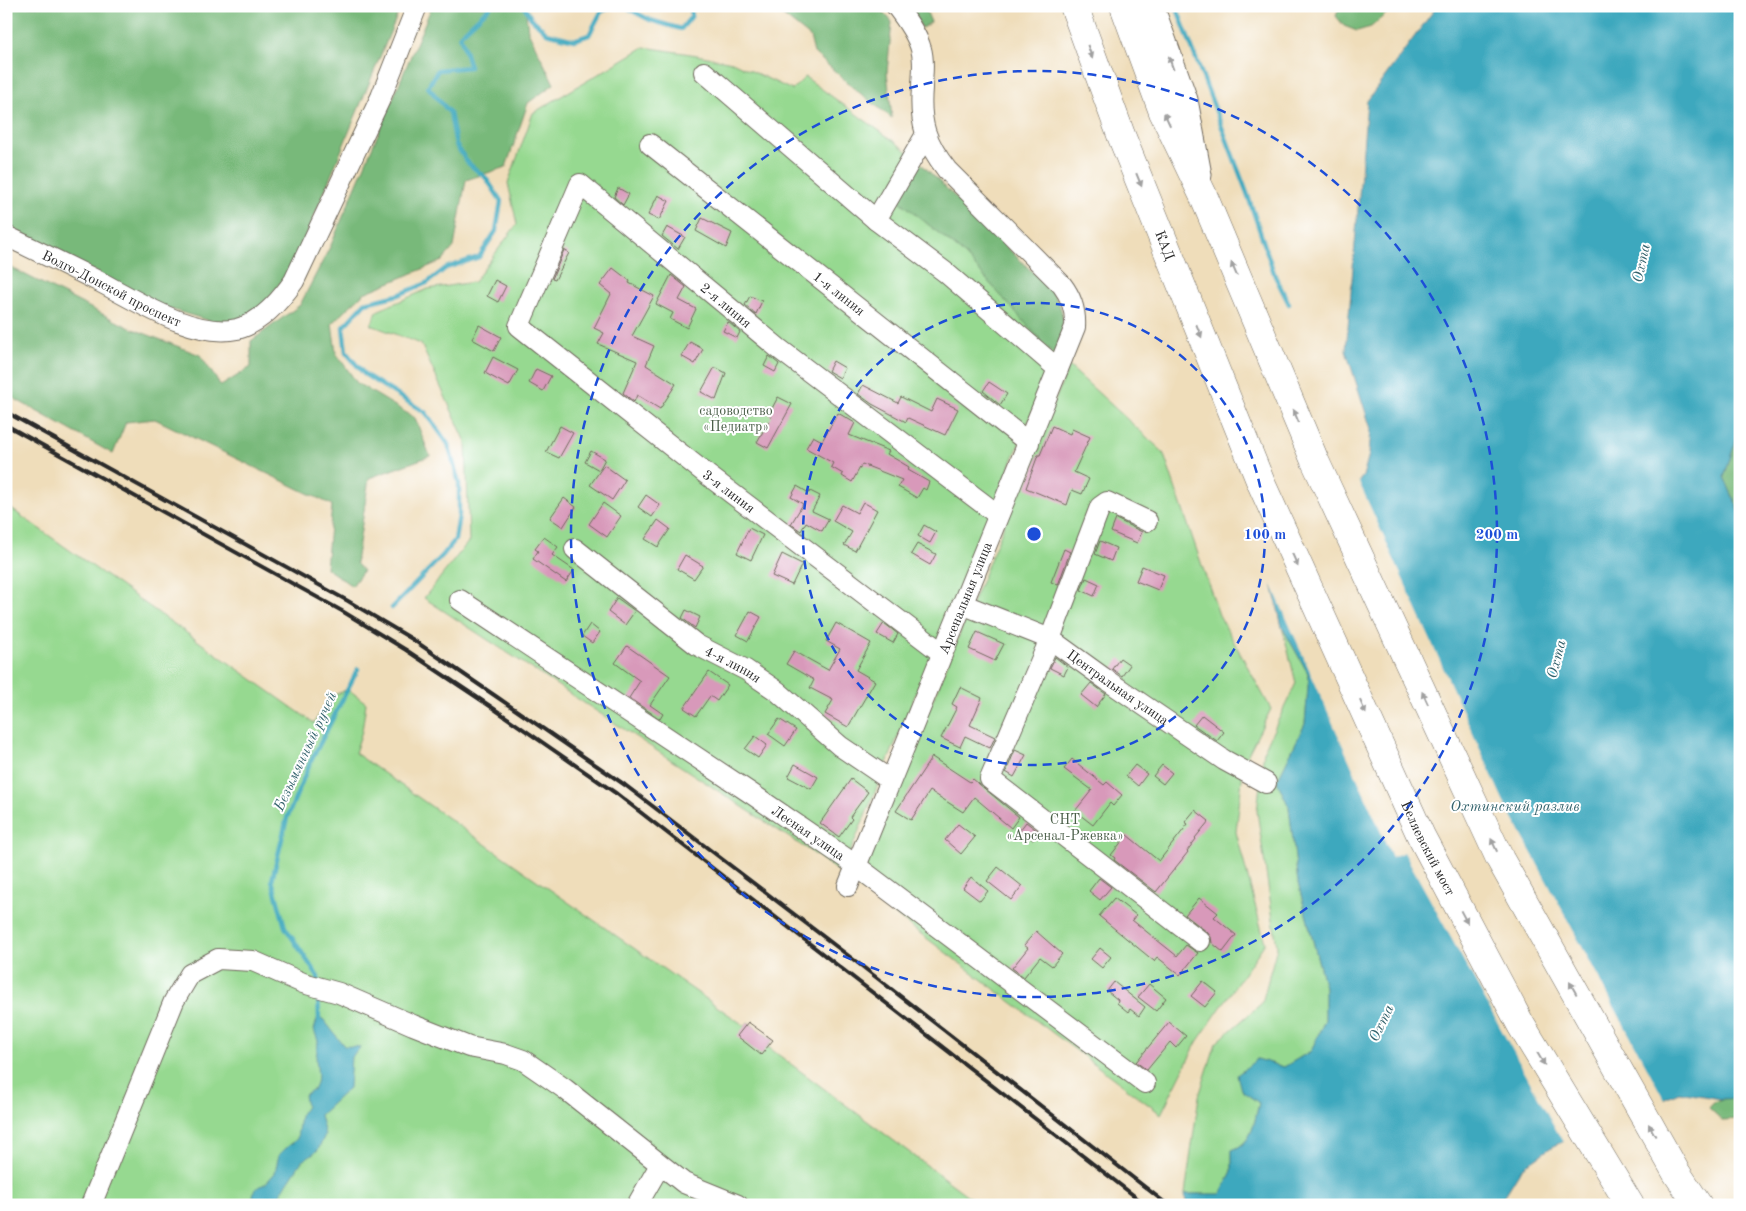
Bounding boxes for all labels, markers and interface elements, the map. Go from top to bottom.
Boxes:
one-way arrow [1086,45,1094,60]
one-way arrow [1167,55,1175,70]
one-way arrow [1163,112,1171,126]
one-way arrow [1135,173,1143,188]
street label: КАД [1152,229,1177,262]
water label: Охта [1631,243,1654,284]
street label: Волго-Донской проспект [40,248,183,330]
one-way arrow [1230,262,1238,276]
street label: 1-я линия [810,269,867,319]
street label: 2-я линия [697,281,754,331]
one-way arrow [1196,324,1204,338]
park label: садоводство «Педиатр» [699,404,773,434]
one-way arrow [1292,409,1300,423]
street label: 3-я линия [700,468,757,516]
centre of rings [1025,525,1043,543]
text: 100 m [1244,528,1286,543]
text: 200 m [1476,528,1518,543]
street label: Арсенальная улица [937,540,995,656]
one-way arrow [1291,552,1300,567]
water label: Охта [1545,639,1569,680]
street label: 4-я линия [702,644,763,686]
street label: Центральная улица [1064,648,1171,728]
water label: Безымянный ручей [272,690,341,814]
one-way arrow [1421,691,1429,705]
one-way arrow [1358,700,1367,715]
street label: Беляевский мост [1398,799,1457,898]
water label: Охтинский разлив [1450,800,1580,815]
street label: Лесная улица [769,804,847,863]
park label: СНТ «Арсенал-Ржевка» [1006,813,1124,843]
one-way arrow [1490,838,1498,853]
one-way arrow [1459,910,1468,924]
one-way arrow [1568,981,1577,994]
water label: Охта [1367,1003,1398,1045]
one-way arrow [1537,1053,1546,1066]
one-way arrow [1648,1122,1656,1137]

